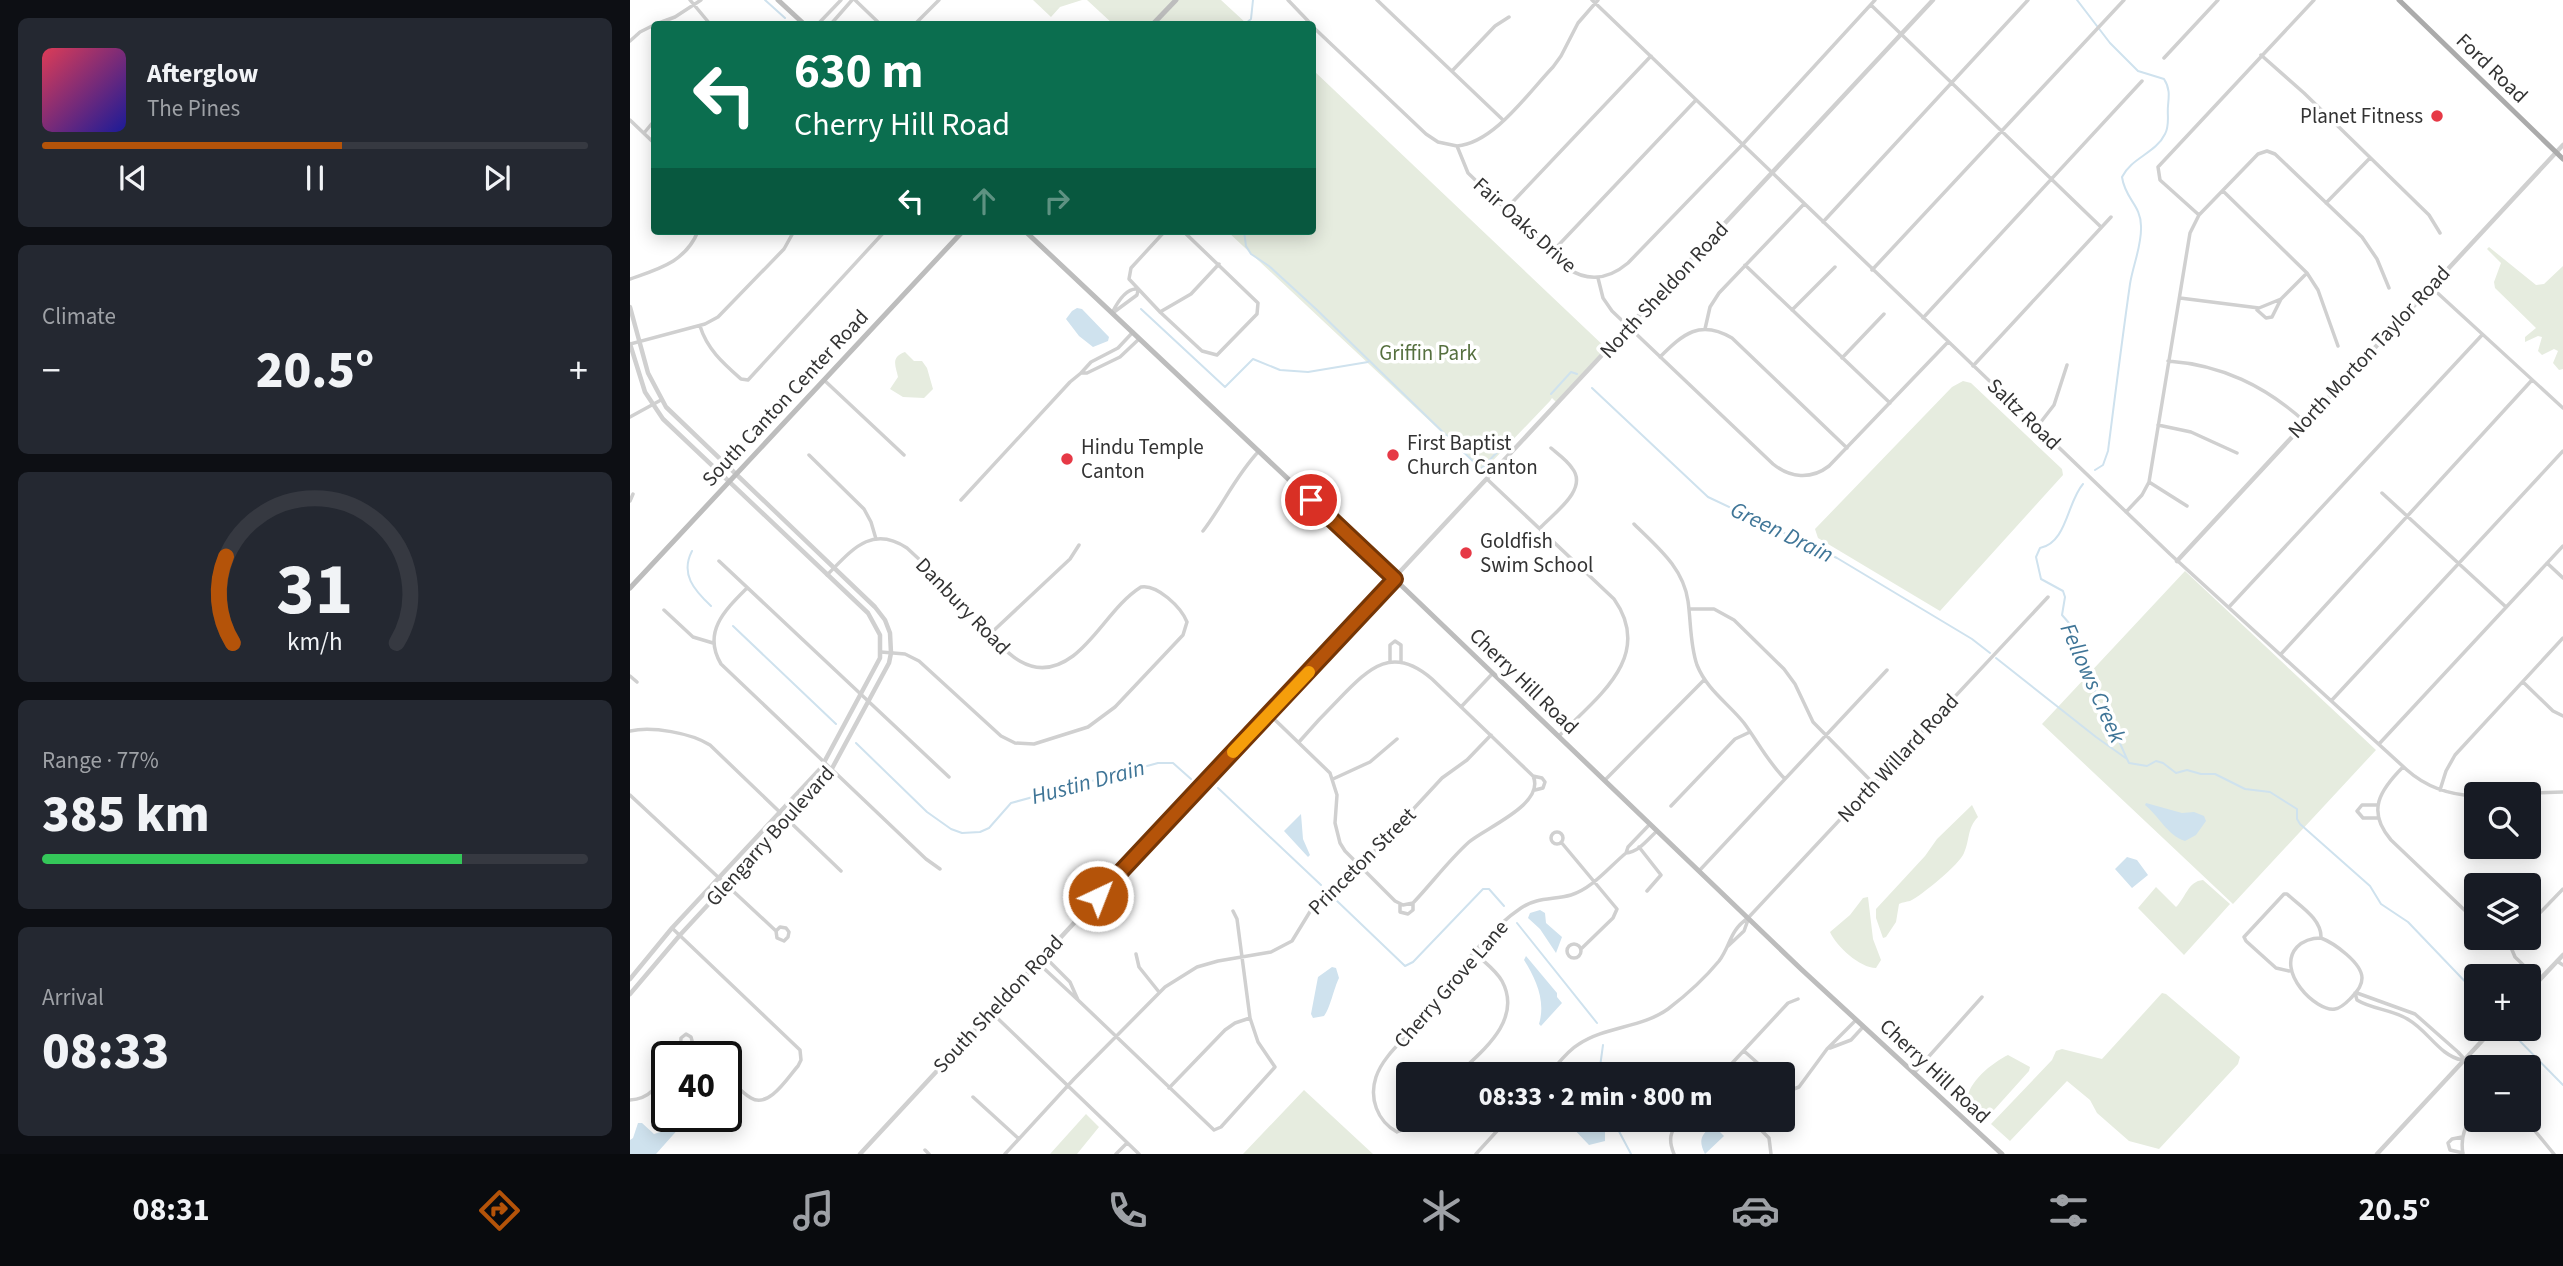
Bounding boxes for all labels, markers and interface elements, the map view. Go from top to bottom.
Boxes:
street label: Ford Road [2449,26,2535,110]
text: 630 m [794,37,923,107]
icon: left [679,49,770,140]
text: Afterglow [147,55,258,92]
text: The Pines [147,92,240,125]
place label: Planet Fitness [2300,101,2423,131]
text: Cherry Hill Road [794,102,1010,148]
marker: Planet Fitness [2429,108,2445,124]
icon: previous [114,159,152,197]
icon: pause [296,159,334,197]
icon: next [478,159,516,197]
street label: Fair Oaks Drive [1467,170,1583,280]
icon: left [892,182,930,220]
icon: ahead [965,182,1003,220]
icon: right [1038,182,1076,220]
street label: North Sheldon Road [1593,215,1735,365]
street label: North Morton Taylor Road [2281,259,2457,445]
text: Climate [42,300,116,333]
street label: South Canton Center Road [695,303,875,493]
text: 20.5° [256,334,374,408]
park label: Griffin Park [1379,338,1477,368]
text: − [42,344,61,398]
text: + [569,344,588,398]
street label: Saltz Road [1980,371,2068,457]
place label: First Baptist Church Canton [1407,428,1538,482]
place label: Hindu Temple Canton [1081,432,1204,486]
marker: First Baptist Church Canton [1385,447,1401,463]
marker: Hindu Temple Canton [1059,451,1075,467]
pin [1281,470,1341,530]
icon: arrive [1292,481,1330,519]
water label: Green Drain [1725,493,1839,571]
place label: Goldfish Swim School [1480,526,1593,580]
text: 31 [277,538,353,642]
marker: Goldfish Swim School [1458,545,1474,561]
street label: Danbury Road [909,551,1017,661]
water label: Fellows Creek [2052,618,2135,749]
street label: Cherry Hill Road [1463,621,1585,741]
text: km/h [287,624,343,660]
street label: North Willard Road [1830,687,1966,829]
text: Range · 77% [42,744,159,777]
water label: Hustin Drain [1028,751,1148,813]
street label: Glengarry Boulevard [699,759,841,913]
text: 385 km [42,778,210,852]
map controls [2464,782,2541,1132]
button: search [2464,782,2541,859]
street label: Princeton Street [1301,800,1423,922]
position arrow [1061,859,1135,933]
button: layers [2464,873,2541,950]
street label: Cherry Grove Lane [1387,913,1515,1055]
street label: South Sheldon Road [926,928,1070,1080]
button: + [2464,964,2541,1041]
text: Arrival [42,981,104,1014]
street label: Cherry Hill Road [1873,1012,1997,1130]
text: 08:33 [42,1015,169,1089]
speed limit sign: 40 [651,1041,742,1132]
button: − [2464,1055,2541,1132]
text: 08:33 · 2 min · 800 m [1479,1078,1712,1115]
icon: directions [475,1186,524,1235]
icon: music [789,1186,838,1235]
icon: phone [1103,1186,1152,1235]
icon: climate [1417,1186,1466,1235]
icon: car [1731,1186,1780,1235]
icon: filters [2044,1186,2093,1235]
text: 08:31 [132,1187,210,1233]
text: 20.5° [2358,1187,2430,1233]

